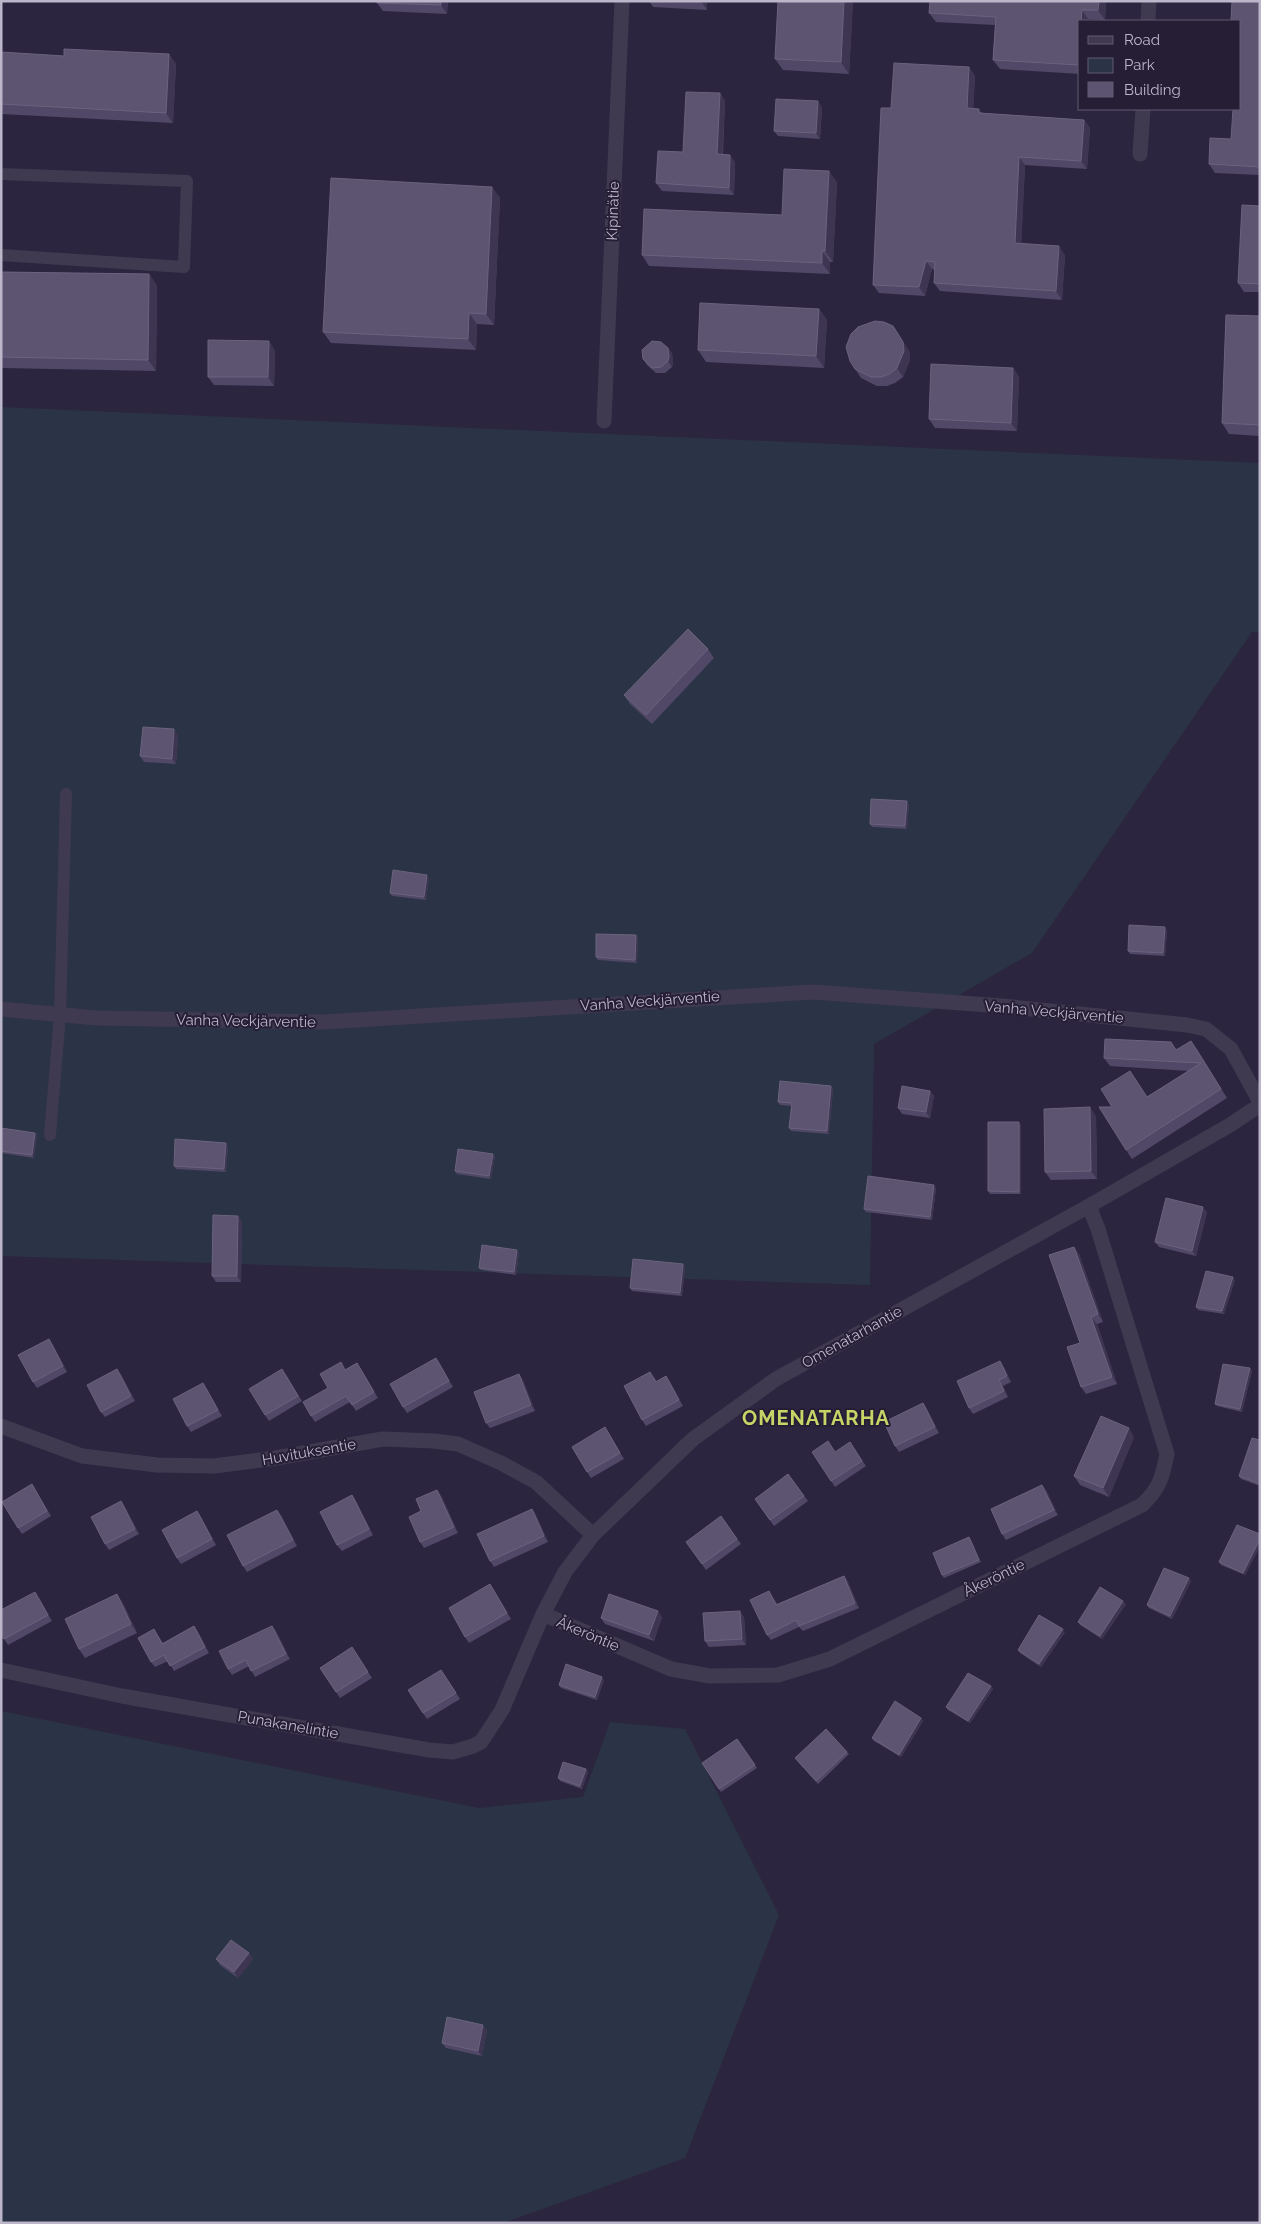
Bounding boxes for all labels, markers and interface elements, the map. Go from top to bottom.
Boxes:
legend [1078,20,1241,110]
text: Road [1124,31,1160,49]
text: Park [1124,56,1155,74]
text: Building [1124,81,1181,99]
street label: Kipinätie [603,181,623,241]
street label: Vanha Veckjärventie [580,987,721,1015]
street label: Vanha Veckjärventie [984,997,1125,1027]
street label: Vanha Veckjärventie [176,1011,316,1031]
street label: Omenatarhantie [799,1302,905,1372]
district label: OMENATARHA [742,1406,890,1430]
street label: Huvituksentie [261,1435,358,1469]
street label: Åkeröntie [960,1555,1028,1601]
street label: Åkeröntie [554,1613,622,1655]
street label: Punakanelintie [236,1707,340,1743]

